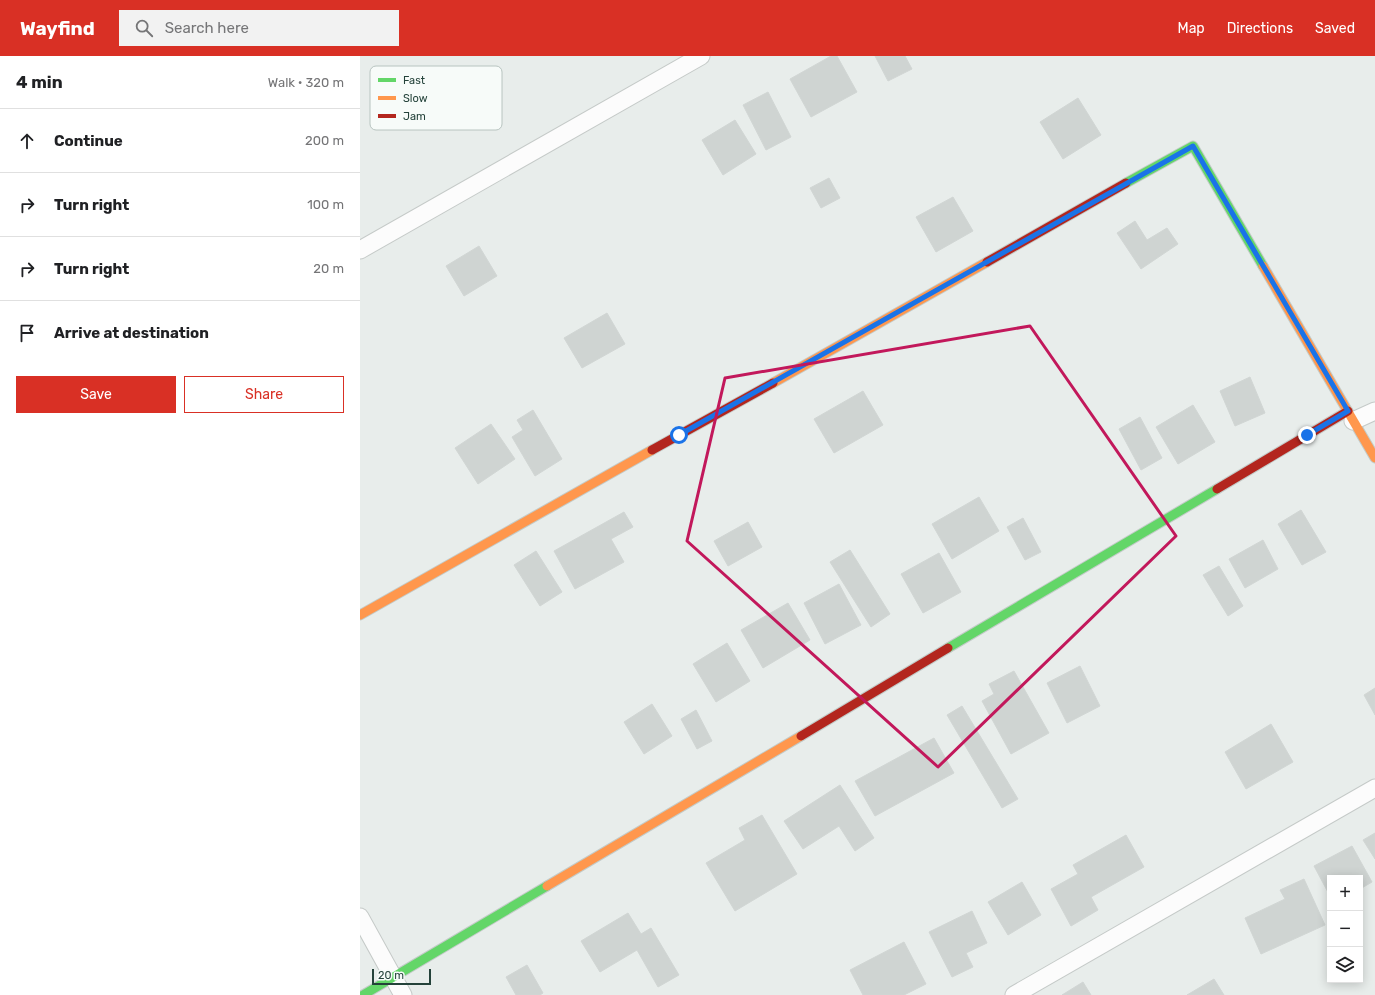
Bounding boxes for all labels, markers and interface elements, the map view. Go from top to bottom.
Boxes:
search box [119,10,399,46]
text: Wayfind [20,17,95,40]
icon: search [133,17,155,39]
text: Search here [165,19,249,37]
text: Map [1178,20,1205,37]
text: Directions [1227,20,1293,37]
text: Saved [1315,20,1355,37]
legend [370,66,502,130]
text: 4 min [16,72,63,92]
text: Fast [403,74,426,87]
text: Walk · 320 m [268,75,344,90]
text: Slow [403,92,428,105]
text: Jam [403,110,426,123]
icon: ahead [16,130,38,152]
text: Continue [54,132,123,150]
text: 200 m [305,133,344,148]
icon: right [16,194,38,216]
text: Turn right [54,196,129,214]
text: 100 m [307,197,344,212]
icon: right [16,258,38,280]
text: Turn right [54,260,129,278]
text: 20 m [313,261,344,276]
icon: arrive [16,322,38,344]
text: Arrive at destination [54,324,209,342]
button: Save [16,376,176,413]
button: Share [184,376,344,413]
route start [670,426,688,444]
route end [1298,426,1316,444]
map controls [1327,875,1363,983]
button: + [1327,875,1363,911]
button: − [1327,911,1363,947]
button: layers [1327,947,1363,983]
scale bar [372,967,431,986]
text: 20 m [378,969,404,982]

